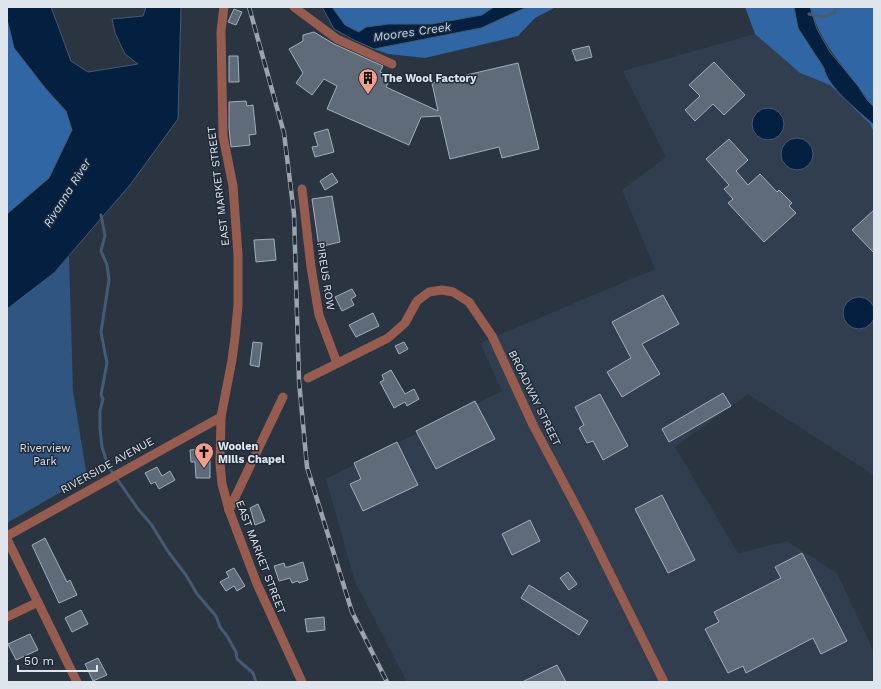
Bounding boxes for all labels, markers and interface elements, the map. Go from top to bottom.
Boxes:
water label: Moores Creek [372,20,452,44]
building icon: The Wool Factory [357,67,379,95]
place label: The Wool Factory [382,72,477,85]
street label: EAST MARKET STREET [205,125,232,247]
water label: Rivanna River [40,155,94,230]
street label: PIREUS ROW [314,241,337,312]
street label: BROADWAY STREET [506,348,564,449]
street label: RIVERSIDE AVENUE [59,434,156,496]
place label: Woolen Mills Chapel [218,440,285,466]
church icon: Woolen Mills Chapel [193,441,215,469]
park label: Riverview Park [20,442,70,468]
street label: EAST MARKET STREET [233,499,288,616]
scale bar [18,647,97,673]
text: 50 m [24,654,54,668]

